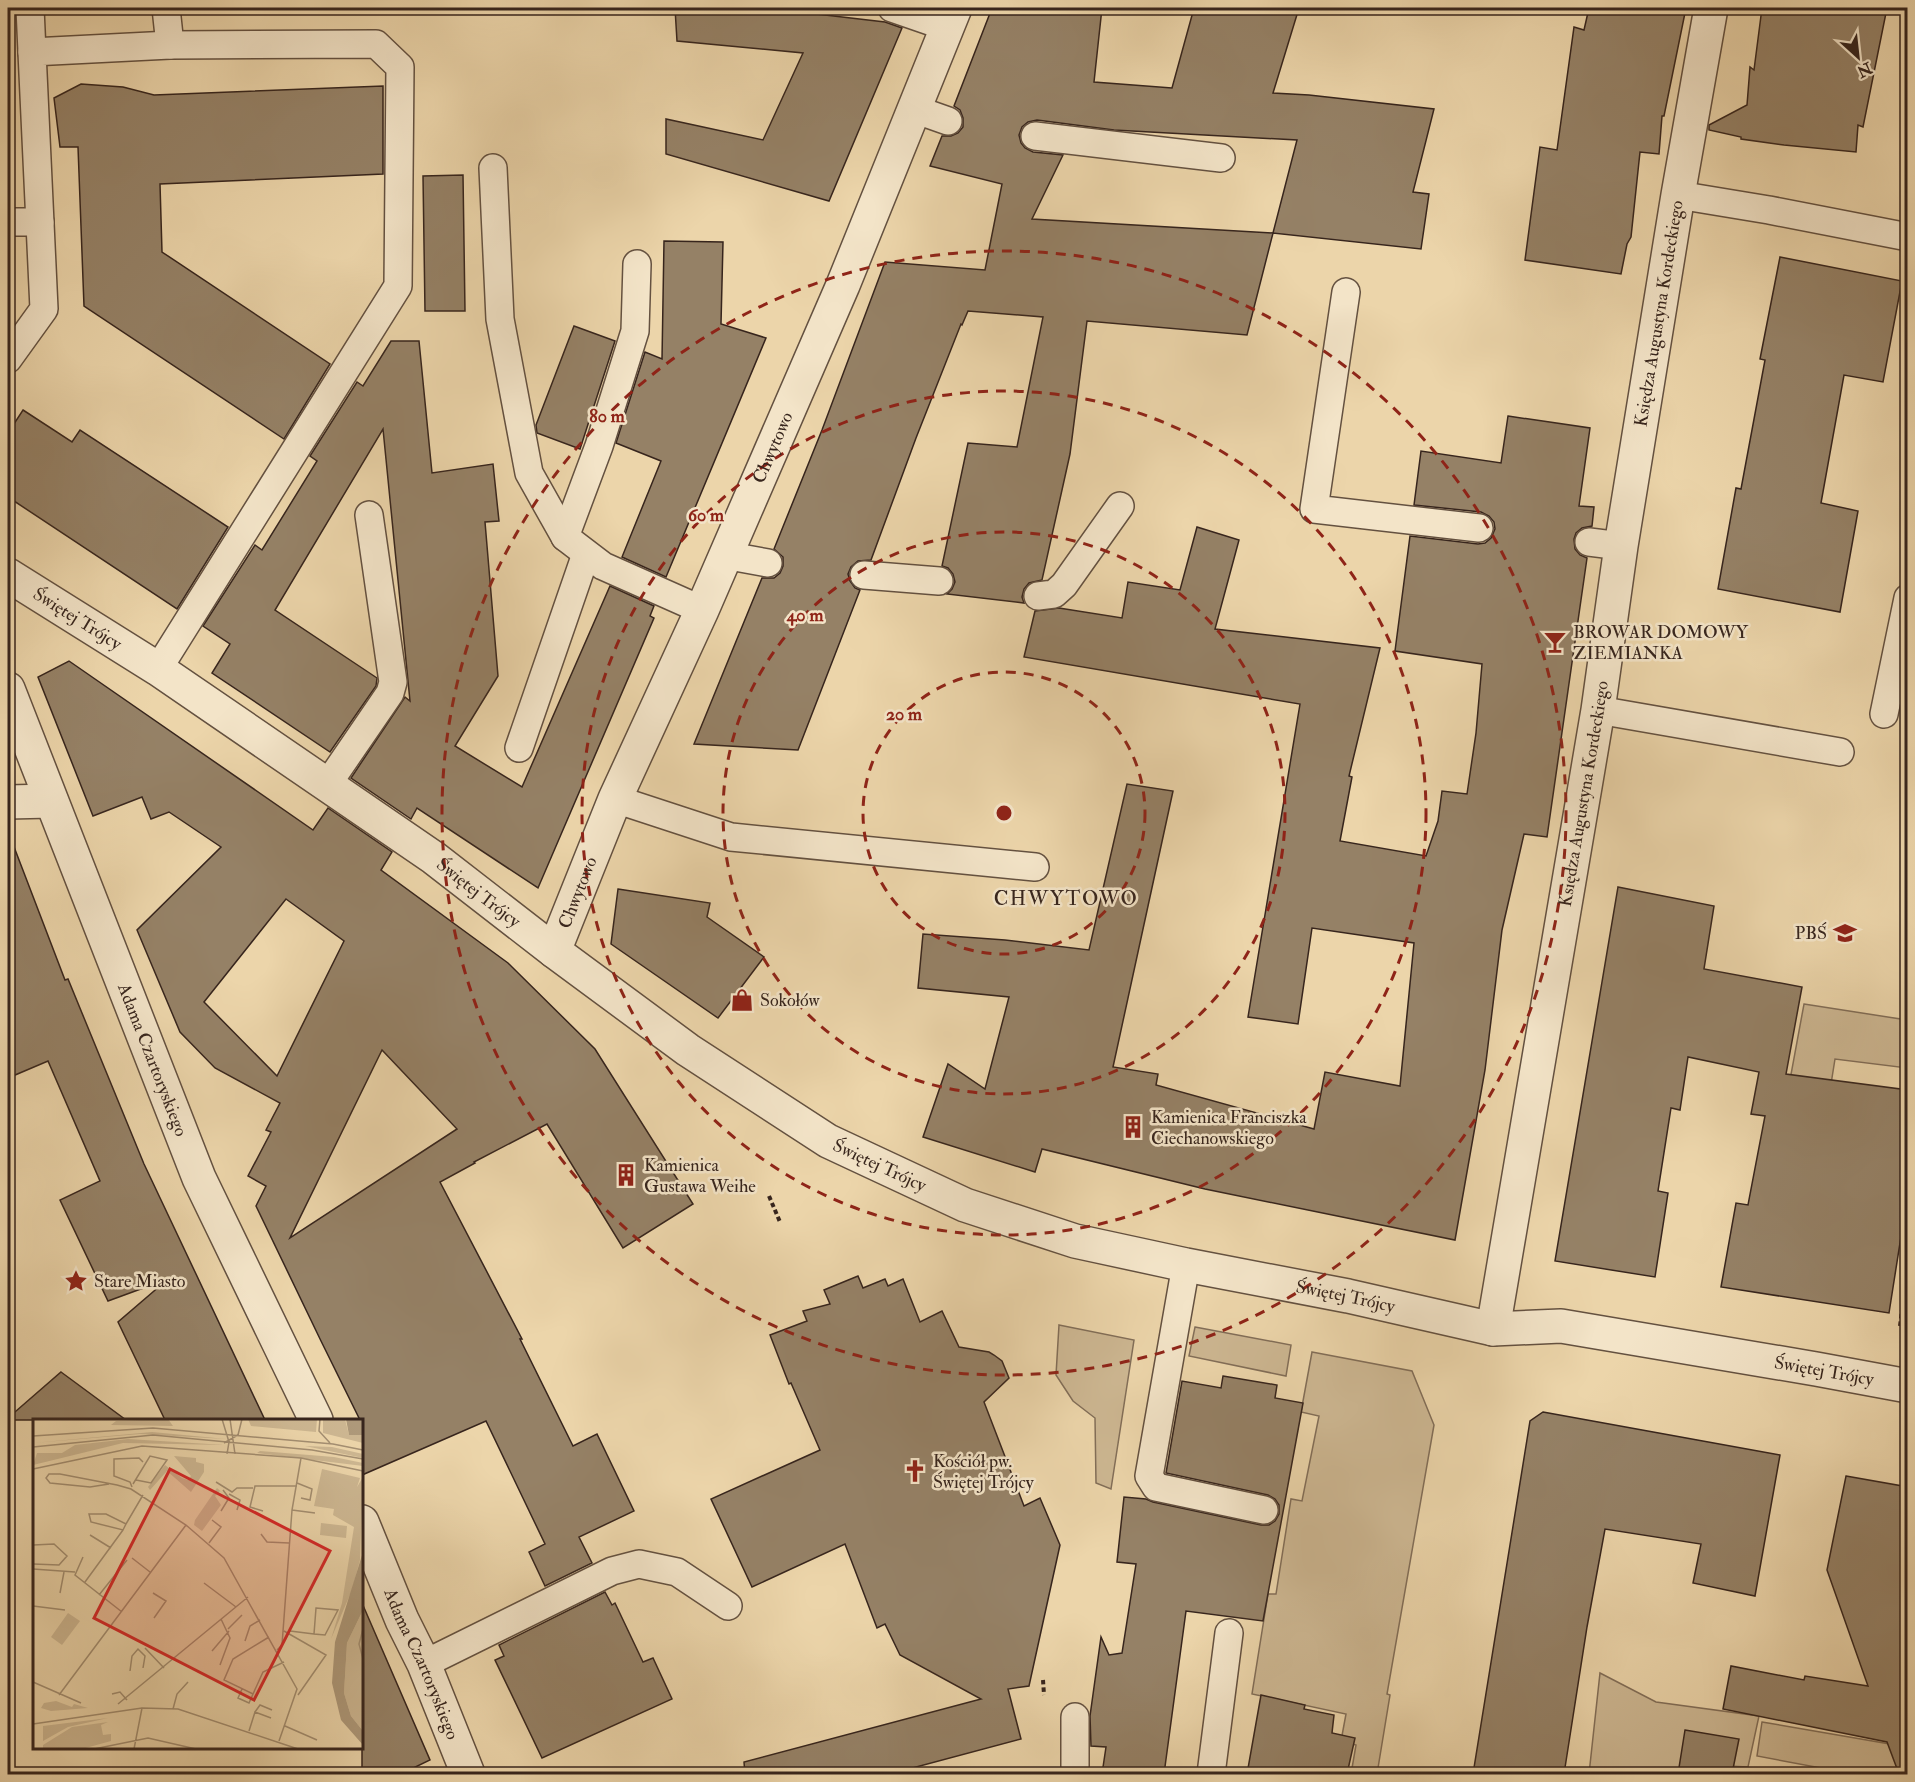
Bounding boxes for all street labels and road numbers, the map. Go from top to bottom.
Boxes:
street label: Księdza Augustyna Kordeckiego [1630,198,1689,428]
street label: Chwytowo [747,408,799,487]
street label: Świętej Trójcy [28,582,127,656]
street label: Księdza Augustyna Kordeckiego [1554,679,1614,908]
street label: Świętej Trójcy [431,853,526,934]
street label: Chwytowo [553,853,603,932]
street label: Adama Czartoryskiego [112,979,193,1140]
street label: Świętej Trójcy [829,1134,931,1198]
street label: Świętej Trójcy [1294,1275,1398,1319]
street label: Świętej Trójcy [1772,1351,1877,1392]
street label: Adama Czartoryskiego [378,1584,464,1743]

